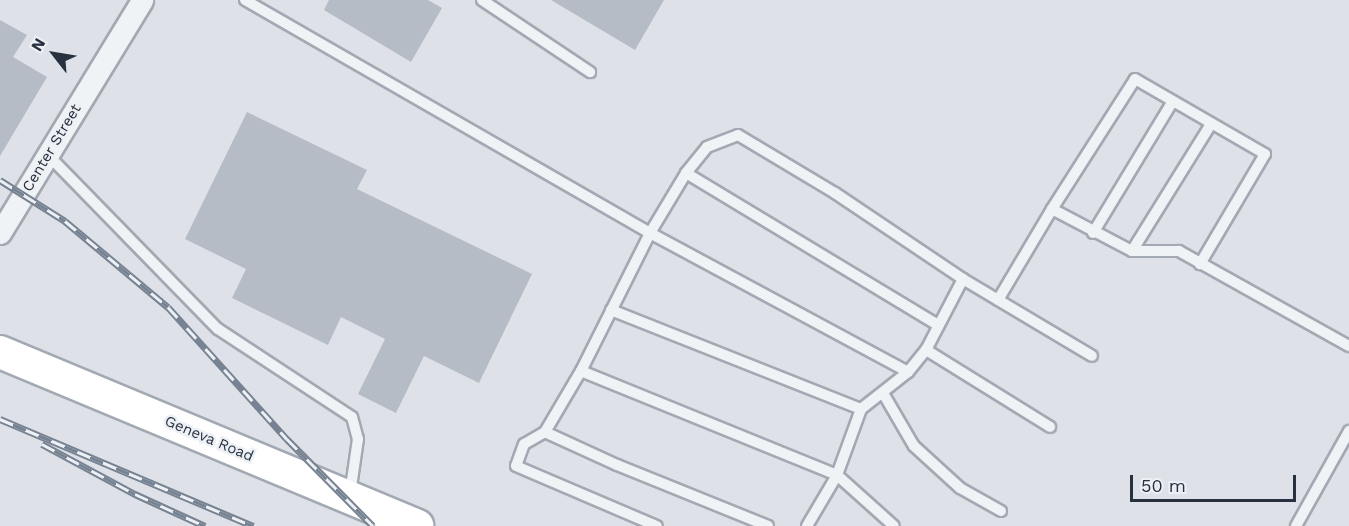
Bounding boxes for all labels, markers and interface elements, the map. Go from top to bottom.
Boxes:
north arrow [24,24,84,84]
text: N [27,35,49,54]
street label: Center Street [19,101,85,195]
street label: Geneva Road [162,412,256,466]
scale bar [1133,463,1300,501]
text: 50 m [1141,475,1186,496]

